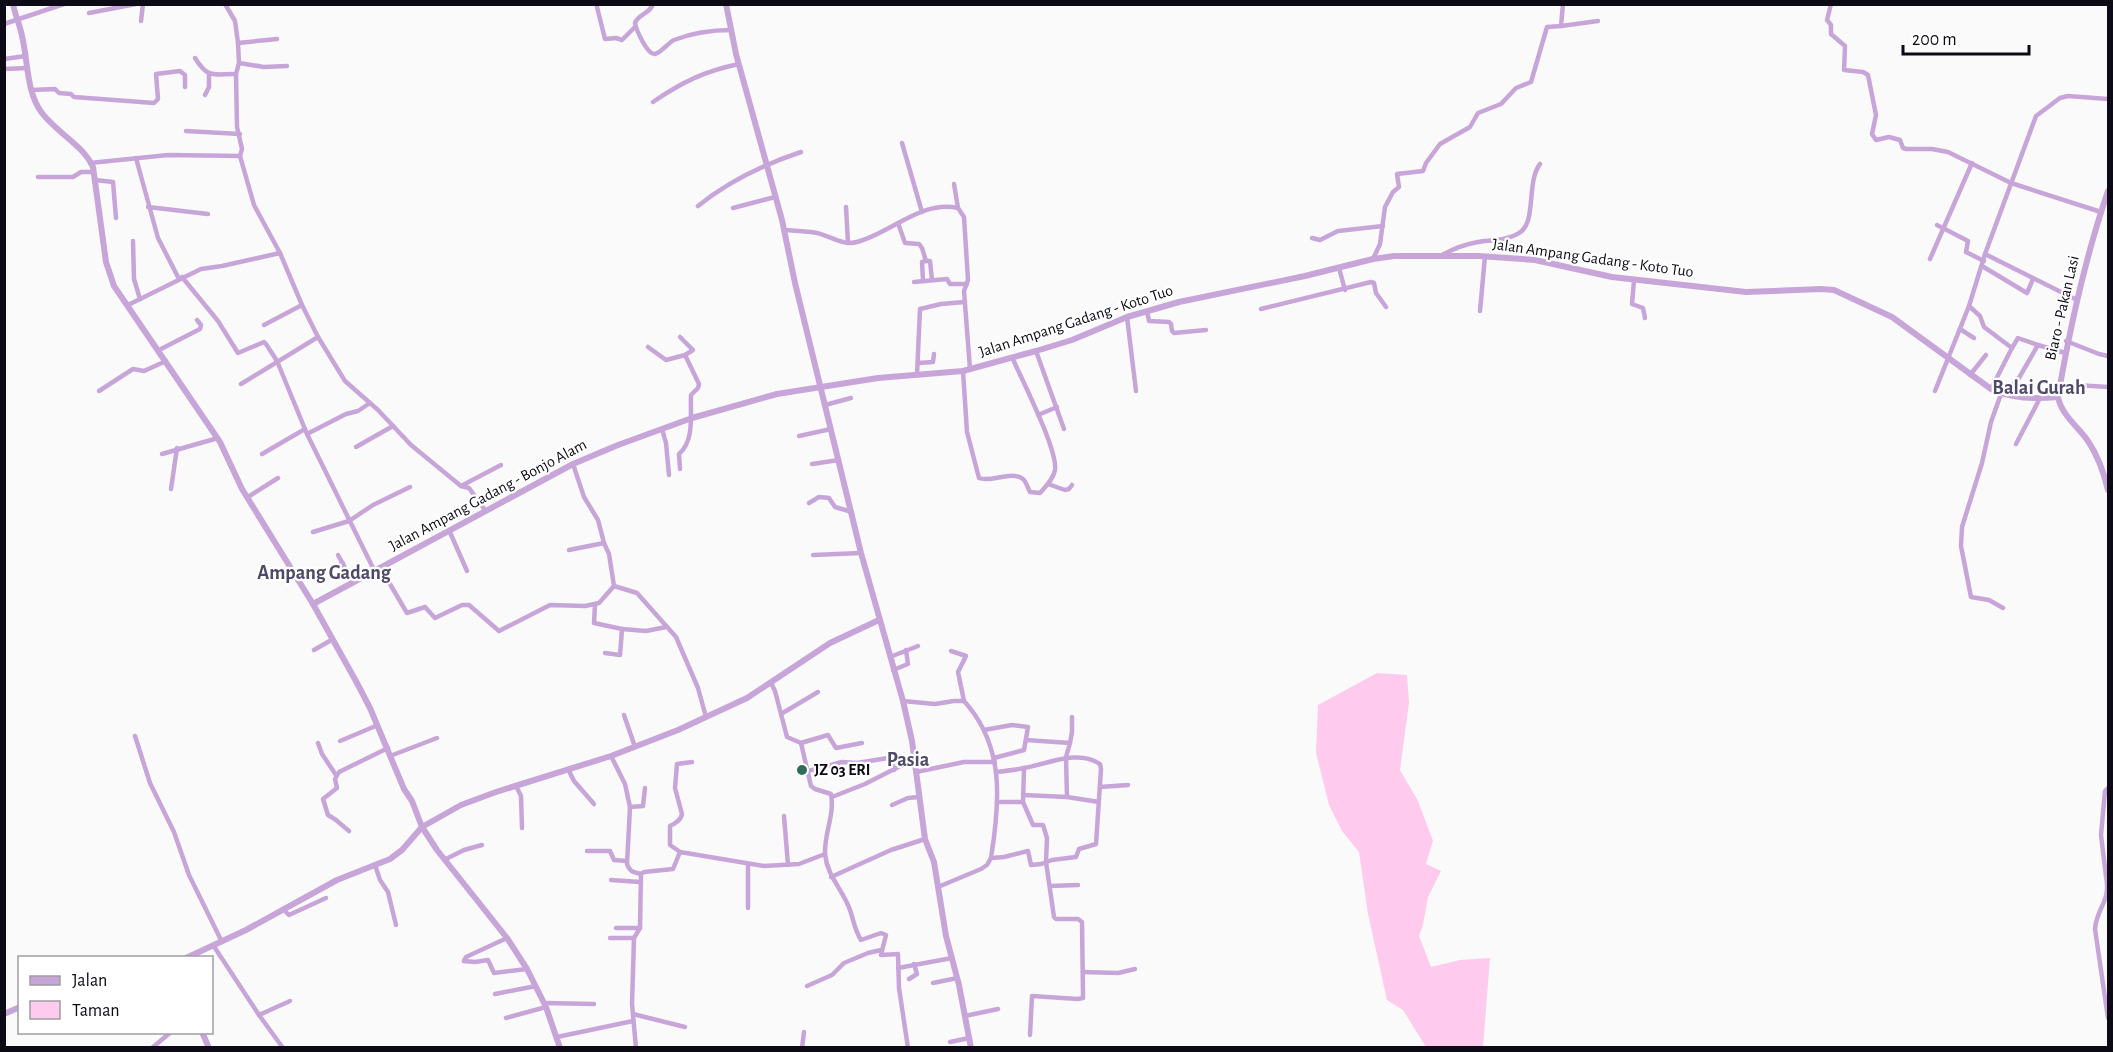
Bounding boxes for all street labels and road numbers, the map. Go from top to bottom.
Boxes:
street label: Jalan Ampang Gadang - Koto Tuo [1491,236,1695,280]
street label: Biaro - Pakan Lasi [2042,254,2082,362]
street label: Jalan Ampang Gadang - Koto Tuo [977,282,1175,360]
street label: Jalan Ampang Gadang - Bonjo Alam [387,436,590,555]

